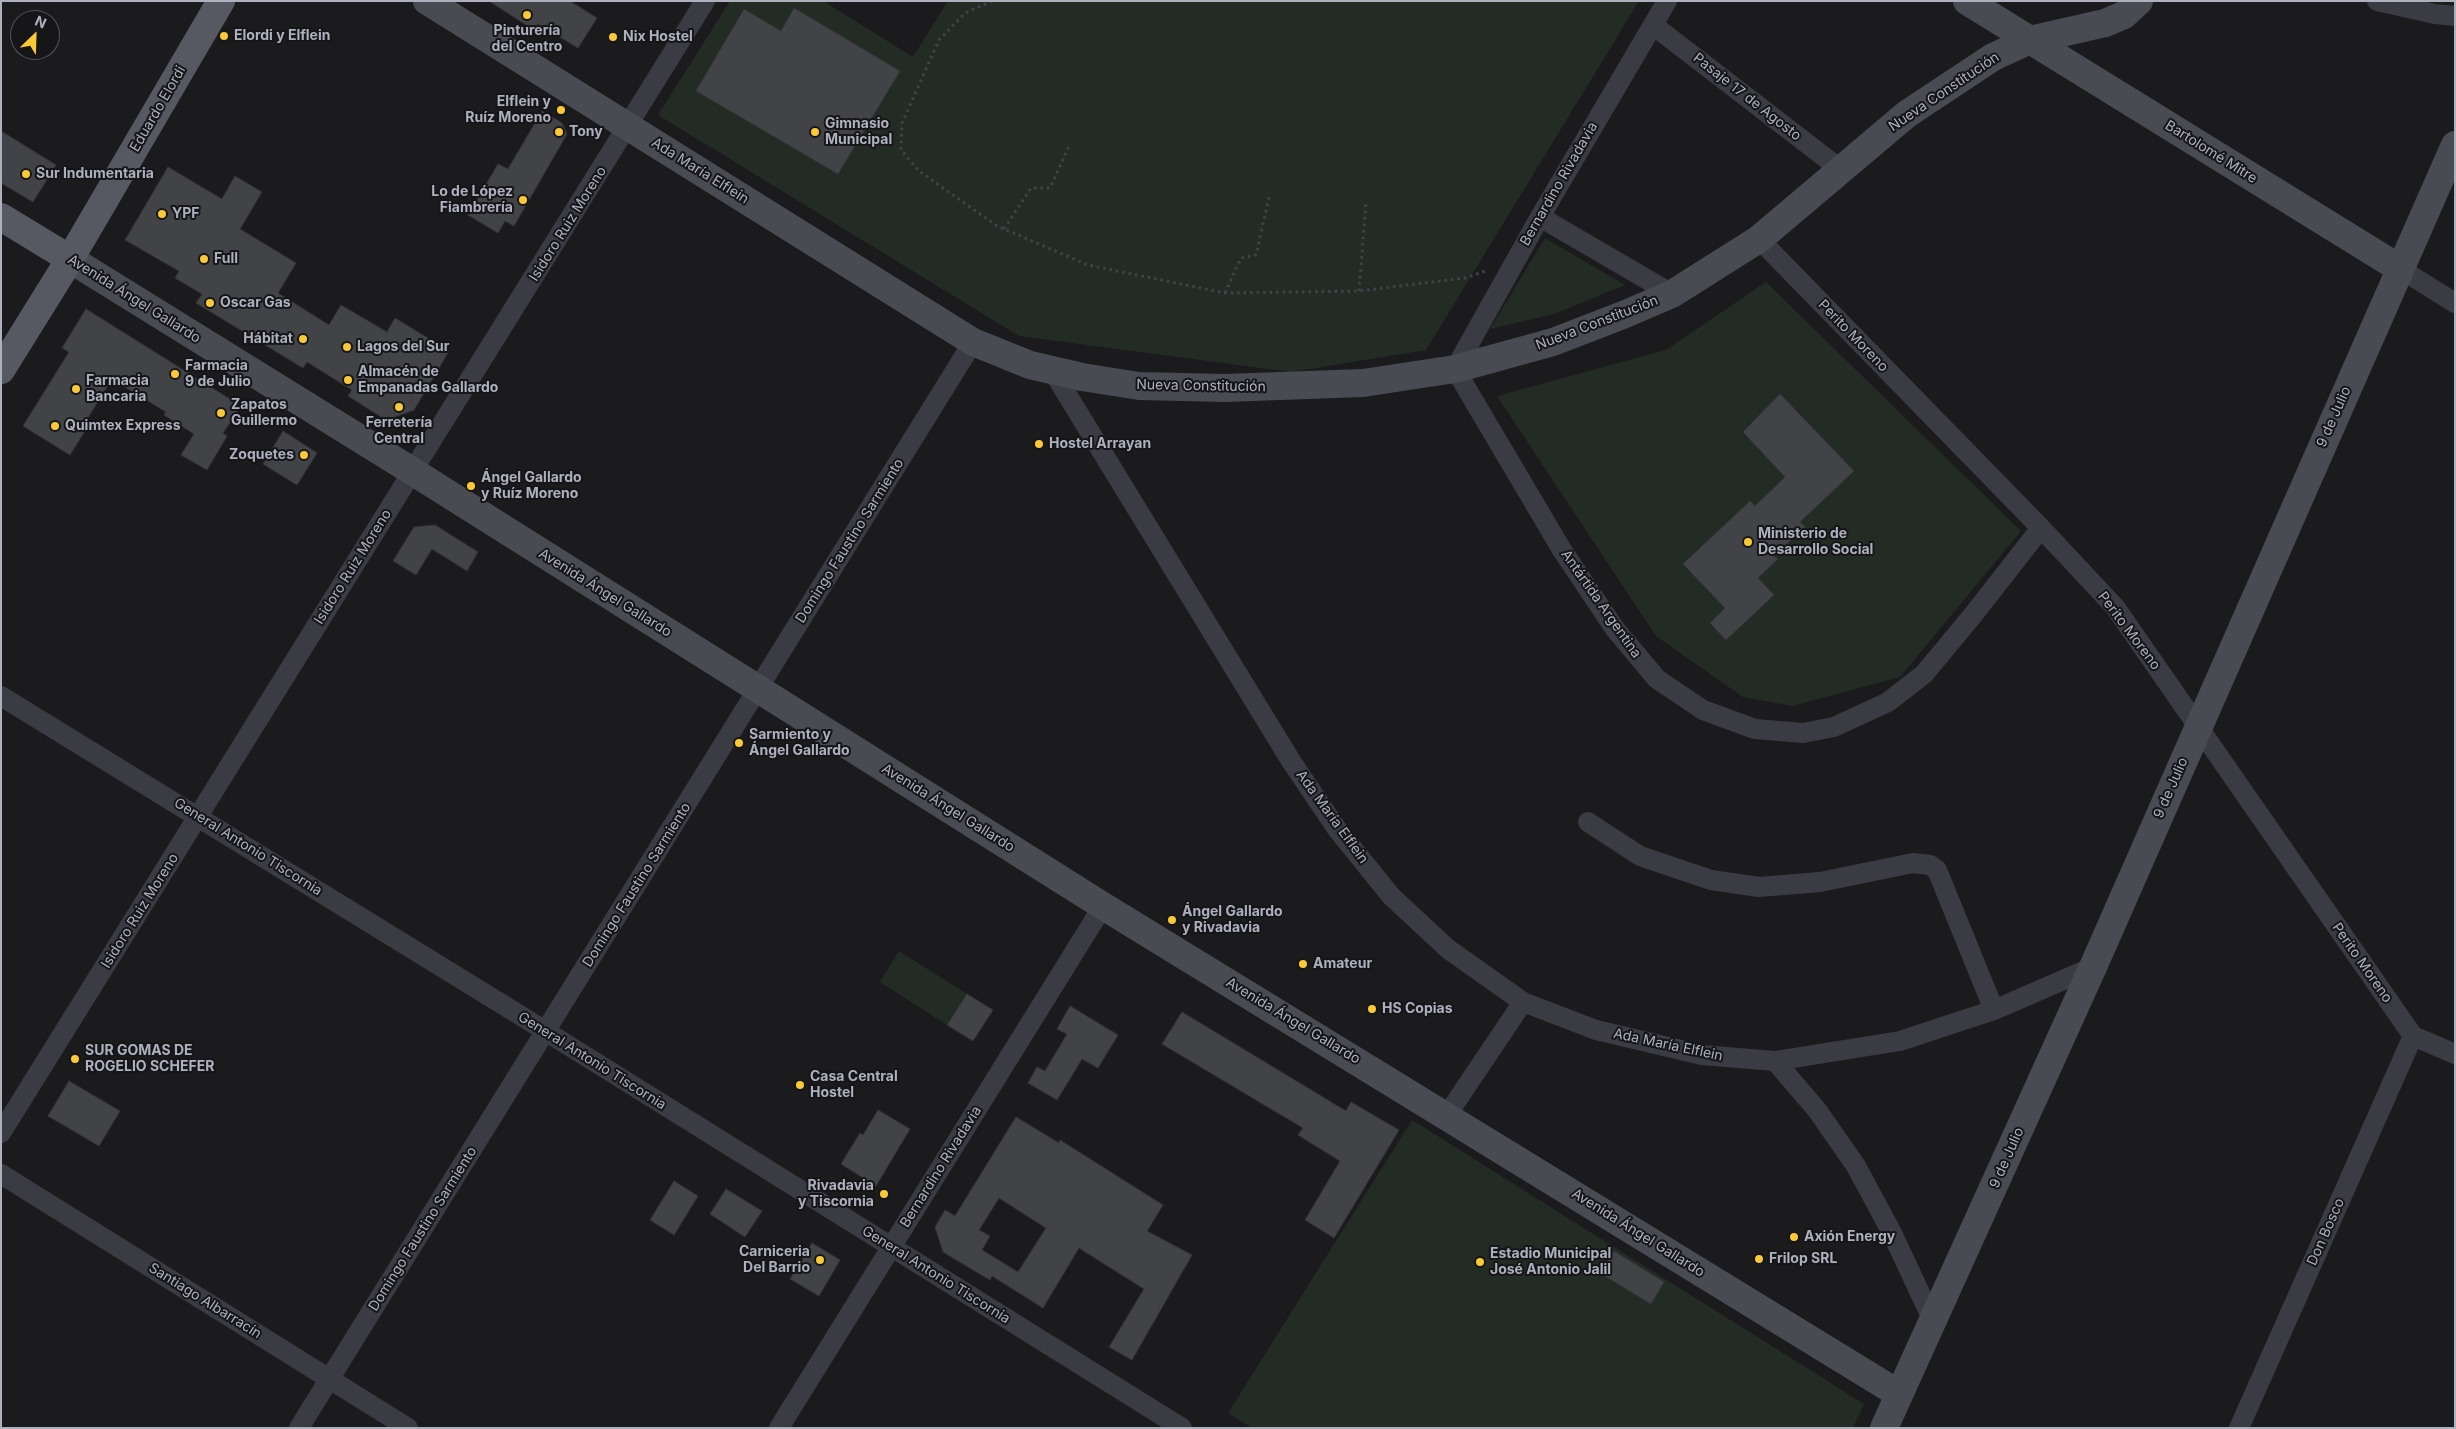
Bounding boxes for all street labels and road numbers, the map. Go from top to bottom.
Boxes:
street label: Nueva Constitución [1886,49,2002,135]
street label: Pasaje 17 de Agosto [1690,50,1804,144]
street label: Eduardo Elordi [127,63,189,155]
street label: Bartolomé Mitre [2162,117,2260,187]
street label: Bernardino Rivadavia [1517,119,1601,249]
street label: Ada María Elflein [648,134,752,208]
street label: Isidoro Ruiz Moreno [526,164,610,284]
street label: Avenida Ángel Gallardo [64,251,204,347]
street label: Nueva Constitución [1534,292,1660,354]
street label: Perito Moreno [1814,297,1892,375]
street label: Nueva Constitución [1136,376,1266,396]
street label: 9 de Julio [2313,384,2355,450]
street label: Domingo Faustino Sarmiento [792,456,908,626]
street label: Isidoro Ruiz Moreno [311,507,395,627]
street label: Avenida Ángel Gallardo [535,545,675,641]
street label: Antártida Argentina [1557,547,1645,661]
street label: Perito Moreno [2094,589,2164,673]
street label: 9 de Julio [2150,755,2192,821]
street label: Avenida Ángel Gallardo [878,760,1018,856]
street label: Ada María Elflein [1292,767,1372,867]
street label: General Antonio Tiscornia [171,794,325,900]
street label: Domingo Faustino Sarmiento [579,800,695,970]
street label: Isidoro Ruiz Moreno [98,851,182,971]
street label: Perito Moreno [2328,920,2396,1006]
street label: Avenida Ángel Gallardo [1223,974,1363,1068]
street label: General Antonio Tiscornia [515,1008,669,1114]
street label: Ada María Elflein [1612,1025,1724,1065]
street label: Bernardino Rivadavia [897,1103,985,1231]
street label: 9 de Julio [1986,1125,2028,1191]
street label: Domingo Faustino Sarmiento [365,1144,481,1314]
street label: Avenida Ángel Gallardo [1568,1185,1708,1281]
street label: Don Bosco [2304,1196,2348,1268]
street label: General Antonio Tiscornia [859,1222,1013,1328]
street label: Santiago Albarracín [146,1259,264,1343]

